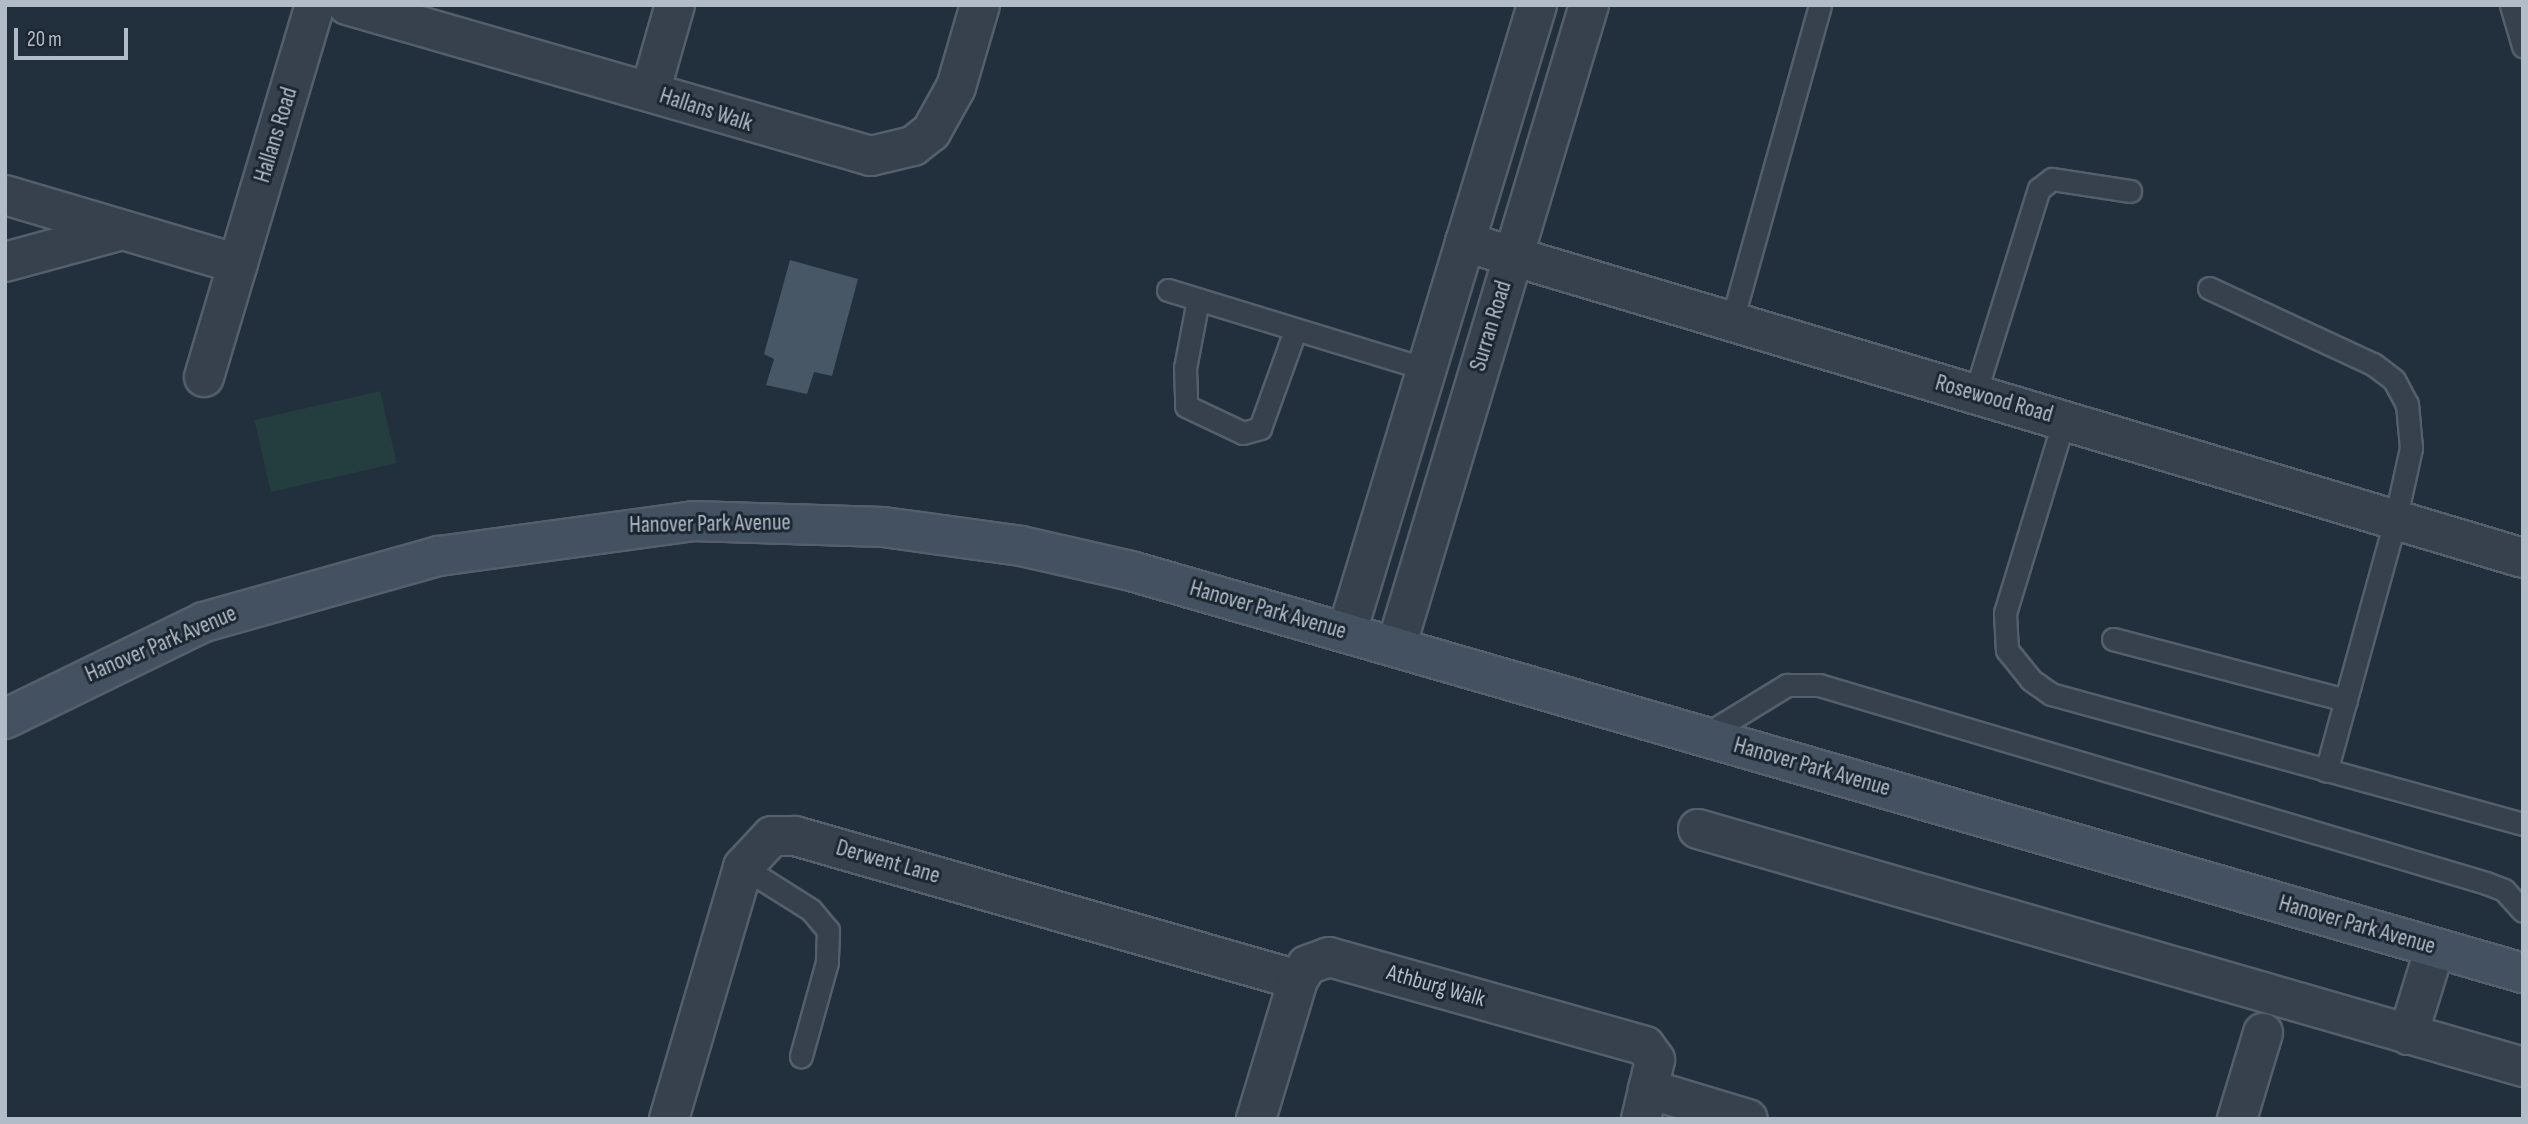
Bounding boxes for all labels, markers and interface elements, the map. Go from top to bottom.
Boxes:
scale bar [18,14,131,58]
text: 20 m [27,27,62,52]
street label: Hallans Walk [656,82,756,138]
street label: Hallans Road [248,84,304,186]
street label: Surran Road [1464,278,1518,374]
street label: Rosewood Road [1932,369,2056,429]
street label: Hanover Park Avenue [629,509,791,539]
street label: Hanover Park Avenue [1187,574,1349,646]
street label: Hanover Park Avenue [81,600,241,688]
street label: Hanover Park Avenue [1731,731,1893,803]
street label: Derwent Lane [833,834,943,890]
street label: Hanover Park Avenue [2276,889,2438,961]
street label: Athburg Walk [1384,959,1488,1013]

